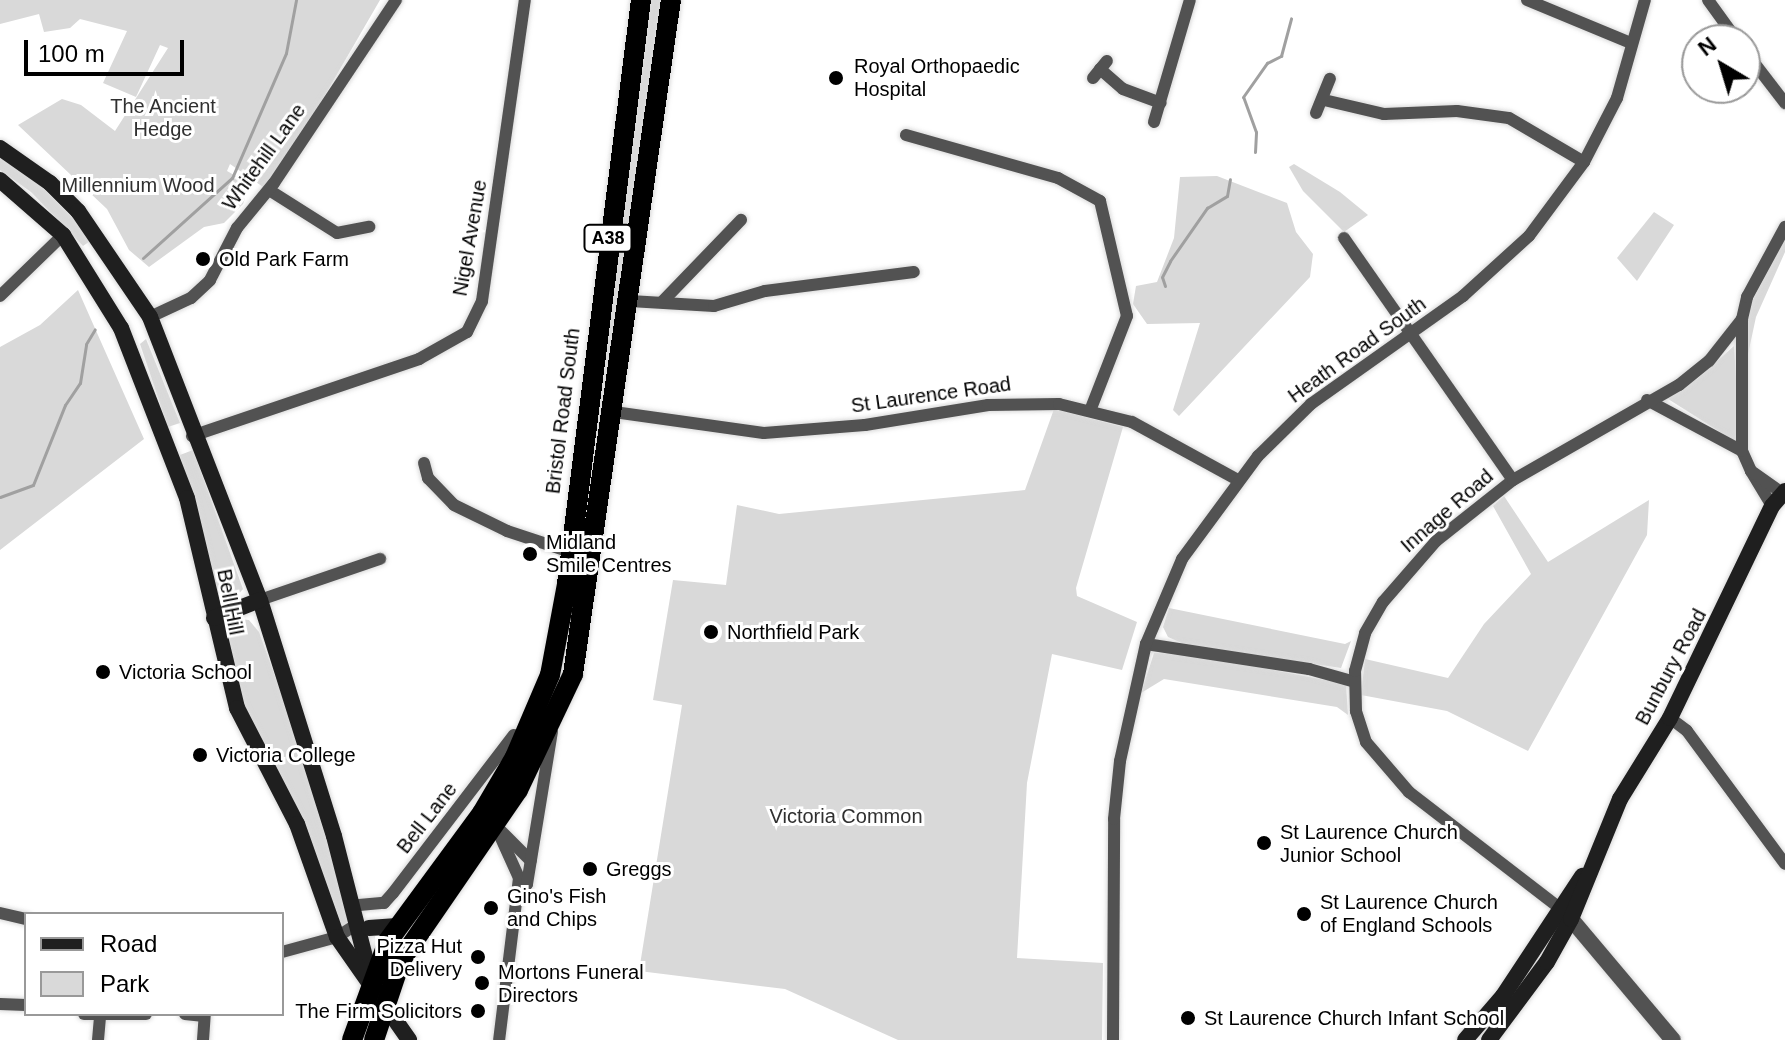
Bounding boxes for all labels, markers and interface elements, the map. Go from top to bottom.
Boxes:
scale bar [28,24,188,74]
north arrow [1681,24,1761,104]
text: N [1693,32,1721,61]
text: 100 m [38,40,105,67]
place label: Royal Orthopaedic Hospital [854,54,1020,101]
marker: Royal Orthopaedic Hospital [825,67,847,89]
park label: The Ancient Hedge [110,94,216,141]
street label: Whitehill Lane [217,99,311,215]
park label: Millennium Wood [61,173,215,197]
street label: Nigel Avenue [448,178,492,298]
road number: A38 [582,224,634,252]
place label: Old Park Farm [219,247,349,271]
marker: Old Park Farm [194,250,212,268]
street label: Heath Road South [1283,292,1431,408]
street label: Bristol Road South [541,327,585,495]
street label: St Laurence Road [850,372,1012,418]
street label: Innage Road [1396,464,1498,558]
place label: Midland Smile Centres [546,530,672,577]
marker: Midland Smile Centres [521,545,539,563]
street label: Bell Hill [212,567,248,637]
street label: Bunbury Road [1630,605,1712,729]
place label: Northfield Park [727,620,859,644]
marker: Northfield Park [702,623,720,641]
place label: Victoria School [119,660,252,684]
marker: Victoria School [94,663,112,681]
place label: Victoria College [216,743,356,767]
marker: Victoria College [191,746,209,764]
street label: Bell Lane [392,778,462,858]
park label: Victoria Common [769,804,923,828]
place label: St Laurence Church Junior School [1280,820,1458,867]
marker: St Laurence Church Junior School [1255,834,1273,852]
place label: Greggs [606,857,672,881]
marker: Greggs [581,860,599,878]
place label: Gino's Fish and Chips [507,884,606,931]
place label: St Laurence Church of England Schools [1320,890,1498,937]
marker: Gino's Fish and Chips [482,899,500,917]
marker: St Laurence Church of England Schools [1295,905,1313,923]
legend [24,912,284,1016]
text: Road [100,930,157,957]
place label: Pizza Hut Delivery [376,934,462,981]
marker: Pizza Hut Delivery [469,948,487,966]
place label: Mortons Funeral Directors [498,960,644,1007]
text: Park [100,970,149,997]
marker: Mortons Funeral Directors [473,974,491,992]
place label: The Firm Solicitors [295,999,462,1023]
marker: The Firm Solicitors [469,1002,487,1020]
place label: St Laurence Church Infant School [1204,1006,1504,1030]
marker: St Laurence Church Infant School [1179,1009,1197,1027]

